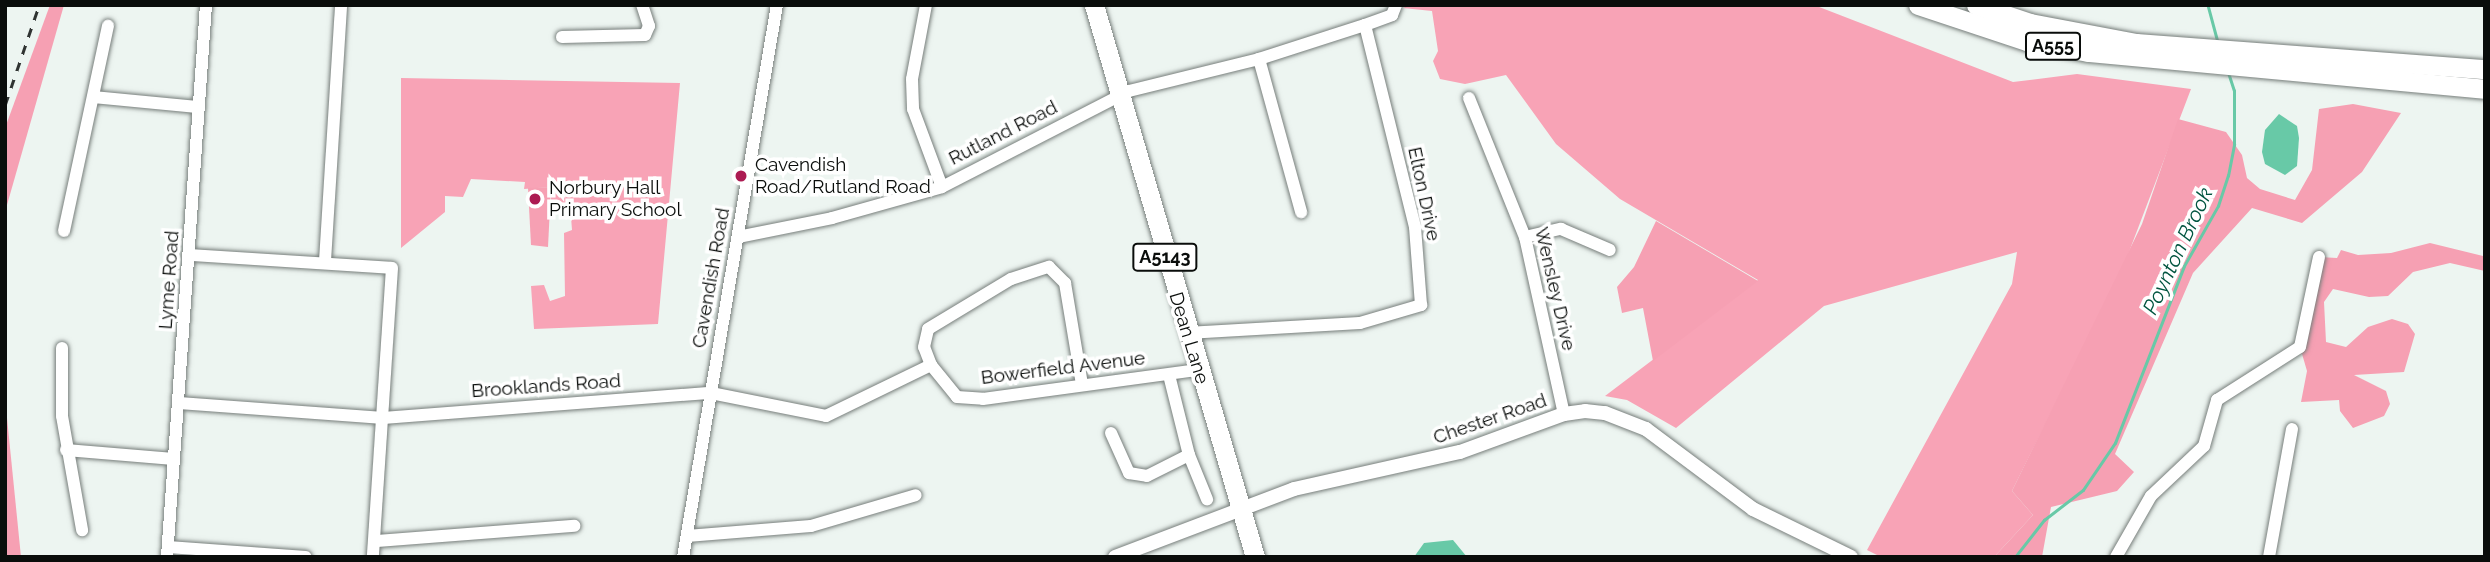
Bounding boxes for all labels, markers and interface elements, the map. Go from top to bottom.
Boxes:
road number: A555 [2023,32,2083,60]
street label: Rutland Road [945,96,1061,170]
street label: Elton Drive [1403,145,1445,243]
place label: Cavendish Road/Rutland Road [755,154,931,198]
marker: Cavendish Road/Rutland Road [733,168,749,184]
place label: Norbury Hall Primary School [549,177,682,221]
water label: Poynton Brook [2138,184,2218,318]
marker: Norbury Hall Primary School [527,191,543,207]
street label: Cavendish Road [687,206,735,350]
street label: Wensley Drive [1530,225,1580,353]
street label: Lyme Road [154,230,184,330]
road number: A5143 [1132,243,1198,272]
street label: Dean Lane [1164,289,1214,387]
street label: Bowerfield Avenue [979,347,1147,389]
street label: Brooklands Road [471,369,621,403]
street label: Chester Road [1430,389,1550,449]

